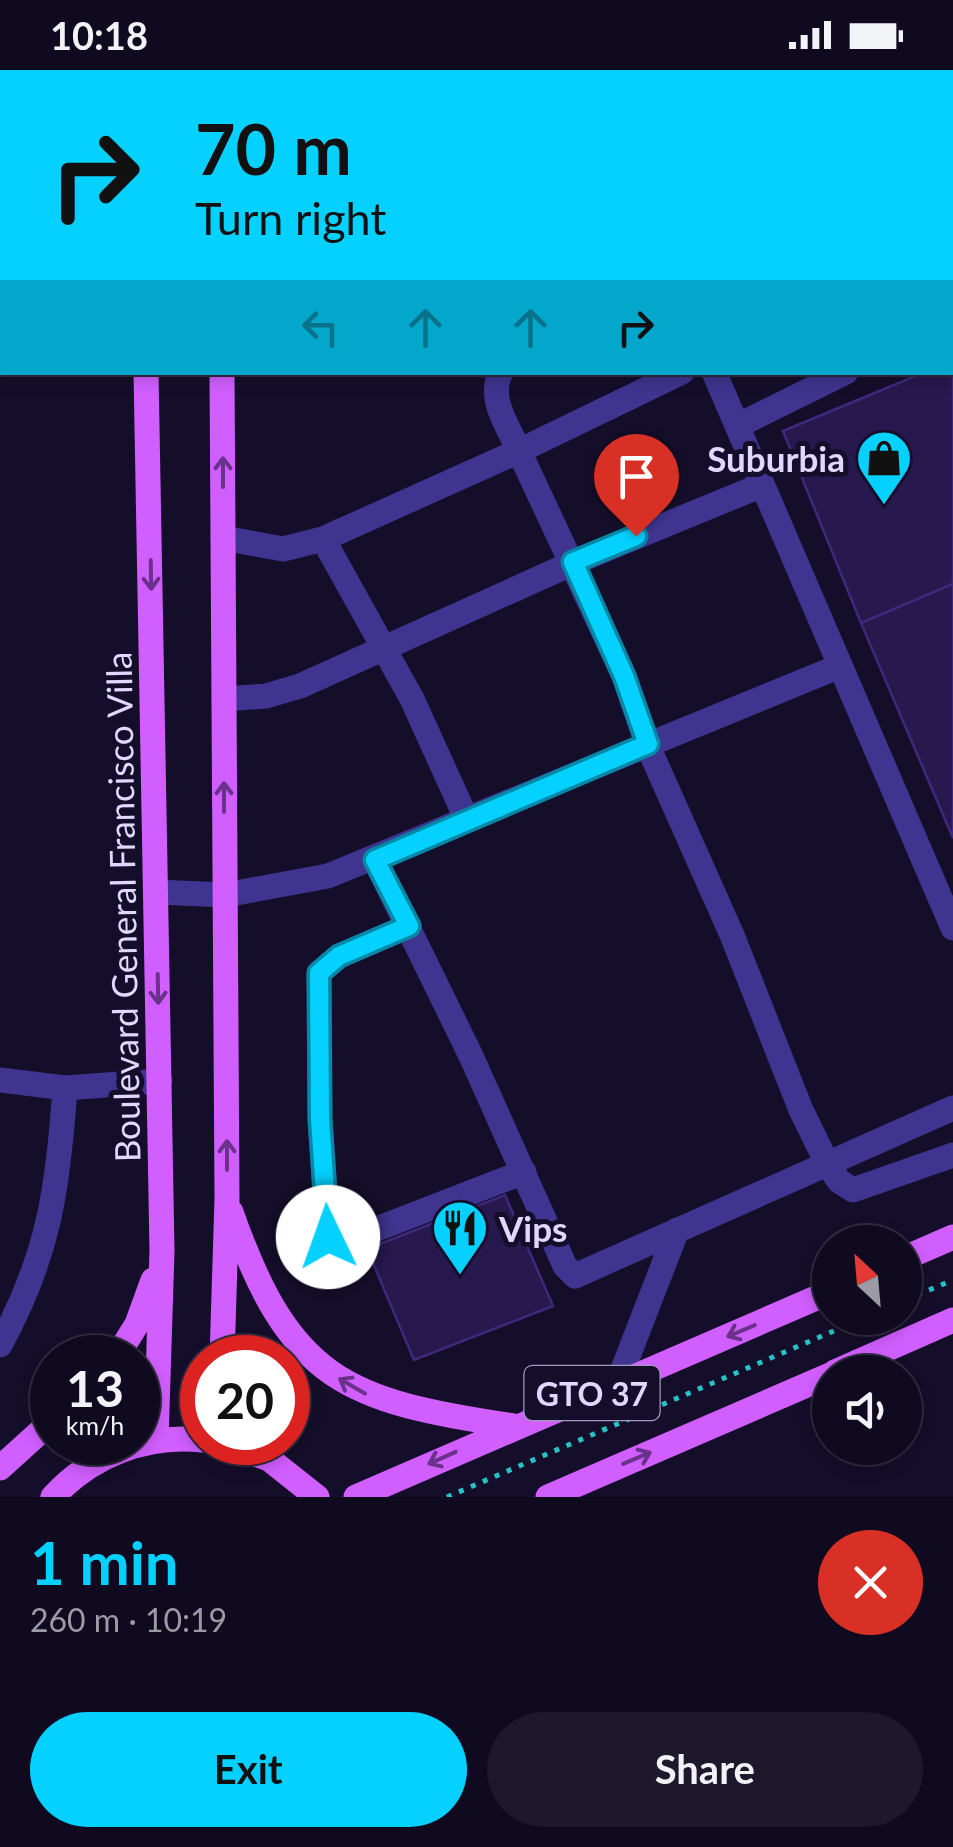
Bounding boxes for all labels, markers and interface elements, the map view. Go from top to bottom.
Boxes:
text: 10:18 [50,12,148,58]
text: 70 m [195,106,352,190]
icon: right [30,110,160,240]
text: Turn right [195,191,386,245]
icon: left [293,300,348,355]
icon: ahead [398,300,453,355]
icon: ahead [503,300,558,355]
icon: right [608,300,663,355]
shop icon: Suburbia [854,428,914,507]
pin [594,434,679,537]
place label: Suburbia [707,437,845,479]
icon: arrive [609,449,664,504]
one-way arrow [214,457,232,490]
one-way arrow [142,558,160,590]
street label: Boulevard General Francisco Villa [97,651,147,1163]
one-way arrow [215,782,234,814]
one-way arrow [149,973,168,1005]
one-way arrow [217,1140,236,1172]
position arrow [276,1185,380,1289]
restaurant icon: Vips [430,1198,490,1277]
place label: Vips [498,1207,567,1249]
north arrow [812,1225,922,1335]
map controls [812,1225,922,1465]
one-way arrow [726,1323,757,1341]
speed limit sign: 20 [180,1335,310,1465]
button: sound [812,1355,922,1465]
text: 13 [66,1358,124,1418]
road number: GTO 37 [524,1366,660,1420]
one-way arrow [338,1376,367,1396]
text: km/h [66,1410,124,1440]
one-way arrow [621,1448,652,1466]
one-way arrow [427,1450,458,1468]
text: 1 min [30,1526,179,1598]
button: close [818,1530,923,1635]
text: 260 m · 10:19 [30,1600,227,1639]
button: Exit [30,1712,467,1827]
button: Share [487,1712,923,1827]

